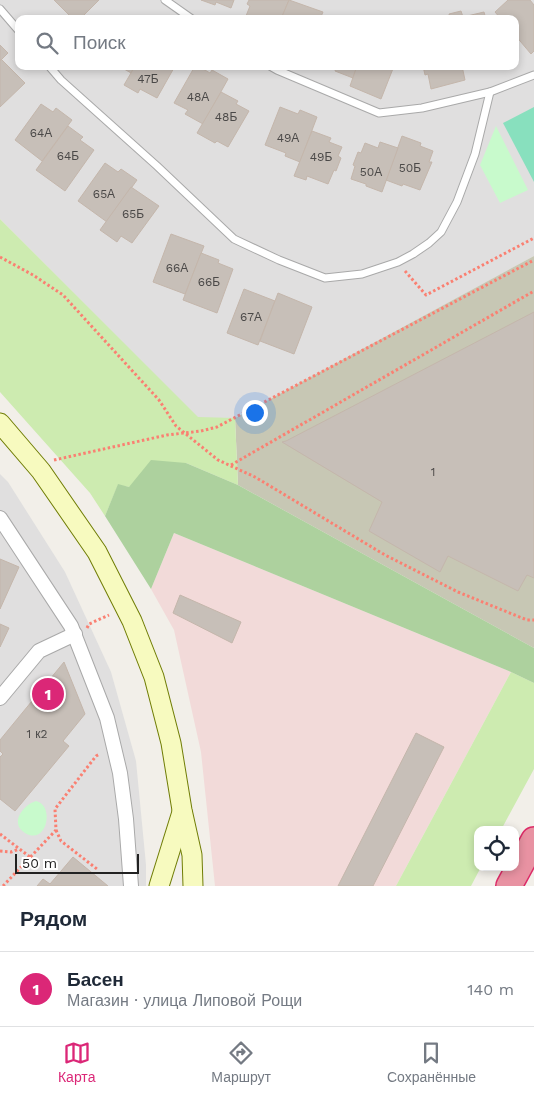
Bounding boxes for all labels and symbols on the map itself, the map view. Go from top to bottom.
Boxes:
house number: 47Б [137,72,159,86]
house number: 48А [187,90,209,104]
house number: 48Б [215,110,237,124]
house number: 64А [30,126,52,140]
house number: 49А [277,131,299,145]
house number: 64Б [57,149,79,163]
house number: 49Б [310,150,332,164]
house number: 50Б [399,161,421,175]
house number: 50А [360,165,382,179]
house number: 65А [93,187,115,201]
house number: 65Б [122,207,144,221]
house number: 66А [166,261,188,275]
house number: 66Б [198,275,220,289]
house number: 67А [240,310,262,324]
your location [242,400,268,426]
house number: 1 [431,465,435,479]
pin: 1 [32,675,64,713]
house number: 1 к2 [26,727,48,741]
scale bar [15,851,139,874]

